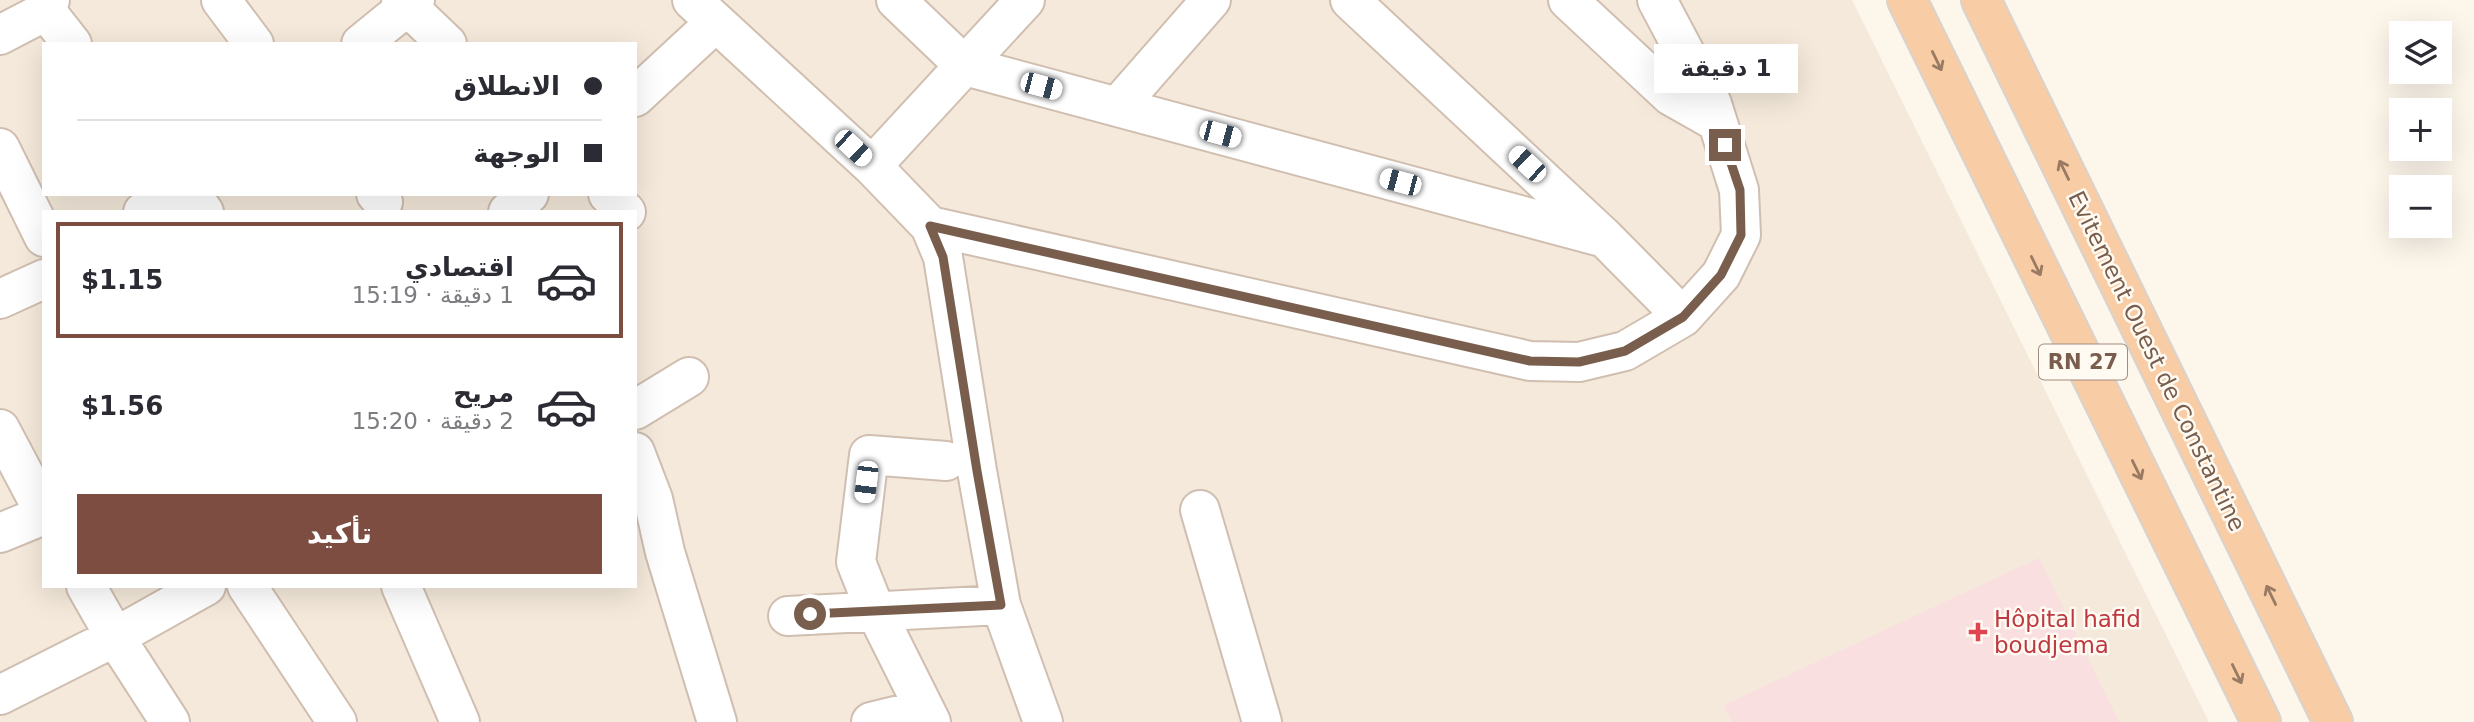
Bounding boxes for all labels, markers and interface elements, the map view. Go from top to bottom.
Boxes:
map controls [2389,21,2452,238]
button: layers [2389,21,2452,84]
callout: 1 دقيقة [1653,44,1797,92]
one-way arrow [1931,50,1944,72]
text: 1 دقيقة [1681,55,1771,81]
car [1018,70,1065,102]
text: الانطلاق [454,71,560,101]
button: + [2389,98,2452,161]
car [1197,118,1244,150]
car [831,126,876,170]
route end [1709,129,1741,161]
text: الوجهة [473,138,560,168]
car [1505,142,1550,186]
one-way arrow [2057,160,2070,181]
car [1377,166,1424,198]
button: − [2389,175,2452,238]
street label: Evitement Ouest de Constantine [2063,187,2251,535]
icon: car [535,249,598,312]
text: اقتصادي [405,252,514,282]
one-way arrow [2029,255,2043,276]
text: $1.15 [81,265,163,295]
text: 1 دقيقة · 15:19 [352,282,514,308]
road number: RN 27 [2039,344,2127,380]
icon: car [535,375,598,438]
text: مريح [453,378,514,408]
text: $1.56 [81,391,163,421]
text: 2 دقيقة · 15:20 [352,408,514,434]
one-way arrow [2130,459,2144,480]
car [854,460,879,504]
button: تأكيد [77,494,602,574]
one-way arrow [2264,585,2277,606]
route start [794,598,826,630]
place label: Hôpital hafid boudjema [1994,606,2141,658]
marker: Hôpital hafid boudjema [1968,622,1988,642]
one-way arrow [2231,663,2245,684]

